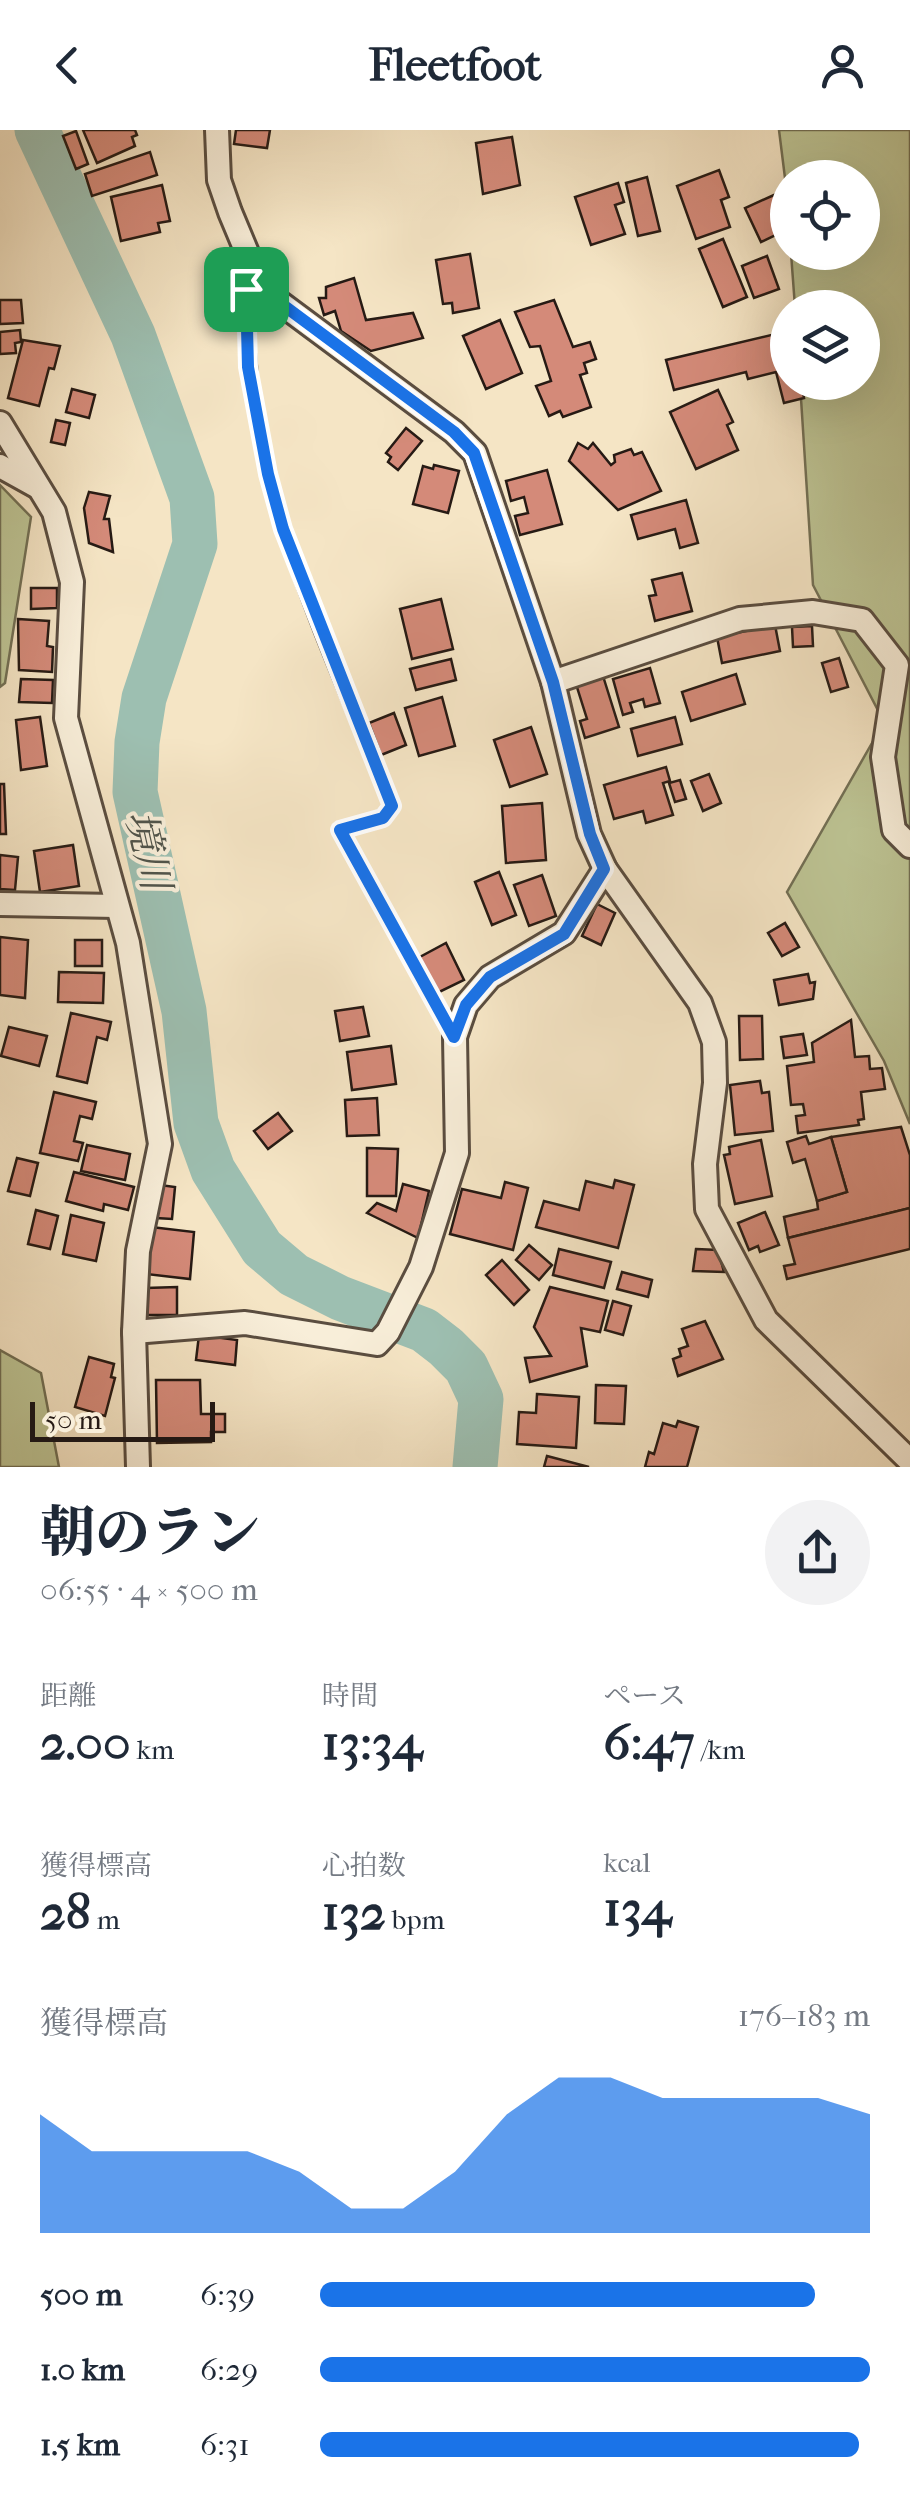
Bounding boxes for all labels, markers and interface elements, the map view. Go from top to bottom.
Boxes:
icon: back [40,38,95,93]
icon: person [815,38,870,93]
text: Fleetfoot [369,39,541,92]
map controls [770,160,880,400]
button: locate [770,160,880,270]
pin [204,247,289,332]
icon: arrive [219,262,274,317]
button: layers [770,290,880,400]
water label: 境川 [117,806,180,898]
scale bar [30,1397,215,1442]
text: 50 m [45,1403,102,1436]
button: share [765,1500,870,1605]
text: 朝のラン [40,1501,260,1565]
text: 06:55 · 4 × 500 m [40,1571,258,1608]
text: 距離 [40,1679,96,1712]
text: 時間 [322,1679,378,1712]
text: ペース [603,1679,686,1712]
text: 2.00 [40,1713,131,1772]
text: 13:34 [322,1713,422,1772]
text: 6:47 [603,1713,695,1772]
text: km [131,1733,174,1766]
text: /km [695,1733,745,1766]
text: kcal [603,1846,650,1879]
text: 獲得標高 [40,1849,152,1882]
text: 心拍数 [322,1849,406,1882]
text: 134 [603,1879,671,1938]
text: 28 [40,1883,91,1942]
text: 132 [322,1883,386,1942]
text: m [91,1903,120,1936]
text: bpm [386,1903,445,1936]
text: 176–183 m [738,1997,870,2034]
text: 獲得標高 [40,2005,168,2042]
text: 500 m [40,2276,123,2313]
text: 6:39 [200,2276,255,2313]
text: 1.0 km [40,2351,125,2388]
text: 6:29 [200,2351,258,2388]
text: 1.5 km [40,2426,120,2463]
text: 6:31 [200,2426,250,2463]

